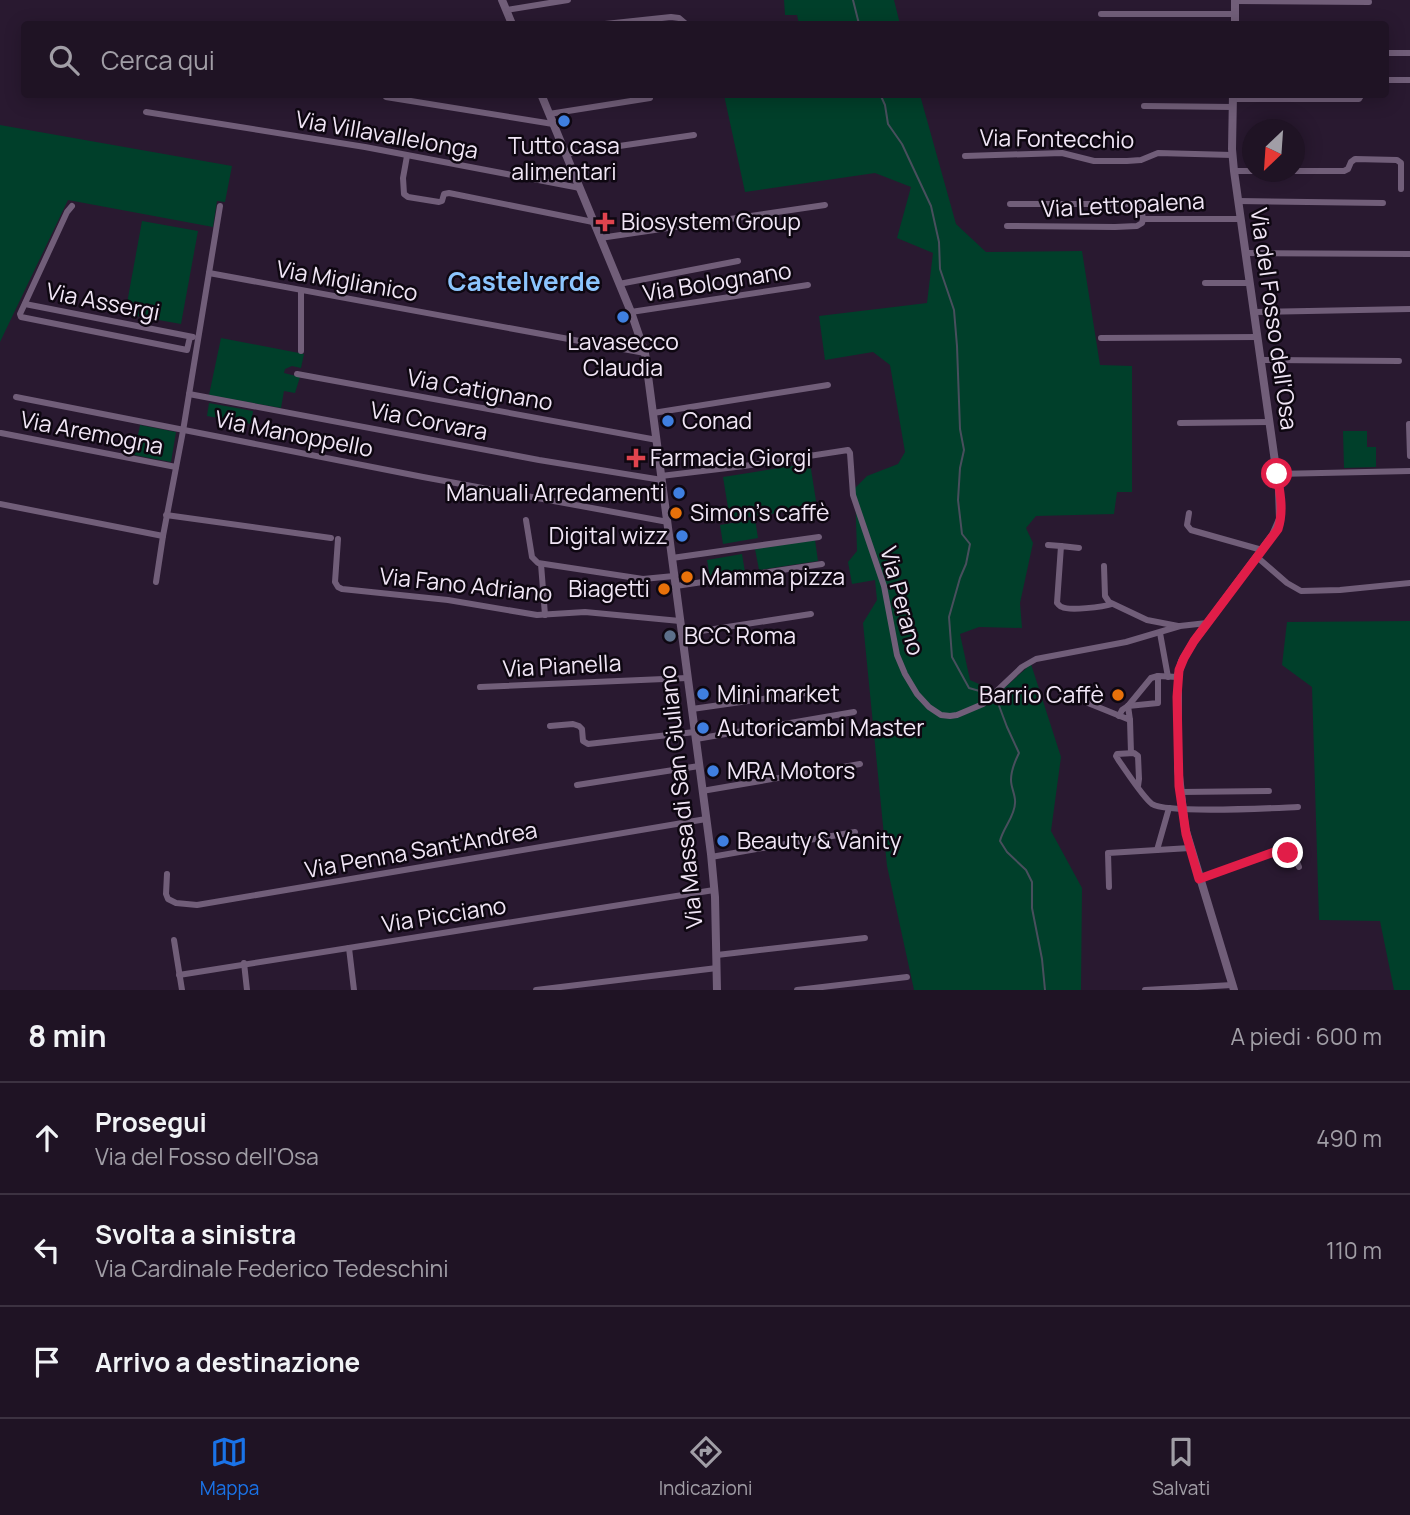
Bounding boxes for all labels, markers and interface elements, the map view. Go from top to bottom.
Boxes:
search box [21,21,1389,98]
icon: search [45,41,83,79]
text: Cerca qui [101,42,215,78]
street label: Via Villavallelonga [293,102,481,166]
marker: Tutto casa alimentari [556,113,572,129]
north arrow [1242,119,1305,182]
street label: Via Fontecchio [979,121,1135,155]
place label: Tutto casa alimentari [508,129,620,187]
street label: Via Lettopalena [1041,184,1205,224]
place label: Biosystem Group [621,205,801,237]
street label: Via del Fosso dell'Osa [1244,206,1306,432]
marker: Biosystem Group [595,212,615,232]
street label: Via Miglianico [274,252,420,308]
street label: Via Bolognano [640,253,793,309]
district label: Castelverde [447,263,601,299]
street label: Via Assergi [44,274,163,328]
marker: Lavasecco Claudia [615,309,631,325]
place label: Lavasecco Claudia [567,325,679,383]
street label: Via Catignano [405,360,555,418]
street label: Via Corvara [368,393,491,447]
street label: Via Aremogna [18,402,166,462]
street label: Via Manoppello [212,402,376,464]
place label: Conad [682,404,752,436]
marker: Conad [660,413,676,429]
place label: Farmacia Giorgi [650,441,812,473]
marker: Farmacia Giorgi [628,450,644,466]
route start [1261,458,1292,489]
place label: Manuali Arredamenti [446,476,665,508]
marker: Manuali Arredamenti [671,485,687,501]
place label: Simon's caffè [690,496,829,528]
marker: Simon's caffè [668,505,684,521]
place label: Digital wizz [549,519,668,551]
marker: Digital wizz [674,528,690,544]
street label: Via Perano [873,543,933,659]
street label: Via Fano Adriano [378,559,554,609]
place label: Mamma pizza [701,560,845,592]
marker: Mamma pizza [679,569,695,585]
place label: Biagetti [568,572,650,604]
marker: Biagetti [656,581,672,597]
place label: BCC Roma [684,619,796,651]
marker: BCC Roma [662,628,678,644]
street label: Via Pianella [502,646,622,684]
street label: Via Massa di San Giuliano [650,664,710,930]
place label: Mini market [717,677,840,709]
place label: Barrio Caffè [979,678,1104,710]
marker: Mini market [695,686,711,702]
marker: Barrio Caffè [1110,687,1126,703]
place label: Autoricambi Master [717,711,924,743]
marker: Autoricambi Master [695,720,711,736]
place label: MRA Motors [727,754,855,786]
marker: MRA Motors [705,763,721,779]
street label: Via Penna Sant'Andrea [302,813,540,885]
place label: Beauty & Vanity [737,824,902,856]
marker: Beauty & Vanity [715,833,731,849]
route end [1272,837,1303,868]
street label: Via Picciano [379,888,508,940]
text: 8 min [28,1015,107,1056]
text: A piedi · 600 m [1231,1020,1382,1052]
text: Prosegui [95,1104,207,1140]
icon: ahead [28,1119,66,1157]
text: 490 m [1316,1122,1382,1154]
text: Via del Fosso dell'Osa [95,1140,319,1172]
text: Svolta a sinistra [95,1216,296,1252]
icon: left [28,1231,66,1269]
text: 110 m [1326,1234,1382,1266]
text: Via Cardinale Federico Tedeschini [95,1252,449,1284]
icon: arrive [28,1343,66,1381]
text: Arrivo a destinazione [95,1344,360,1380]
tab: Mappa [200,1433,259,1501]
tab: Indicazioni [659,1433,752,1501]
tab: Salvati [1152,1433,1210,1501]

